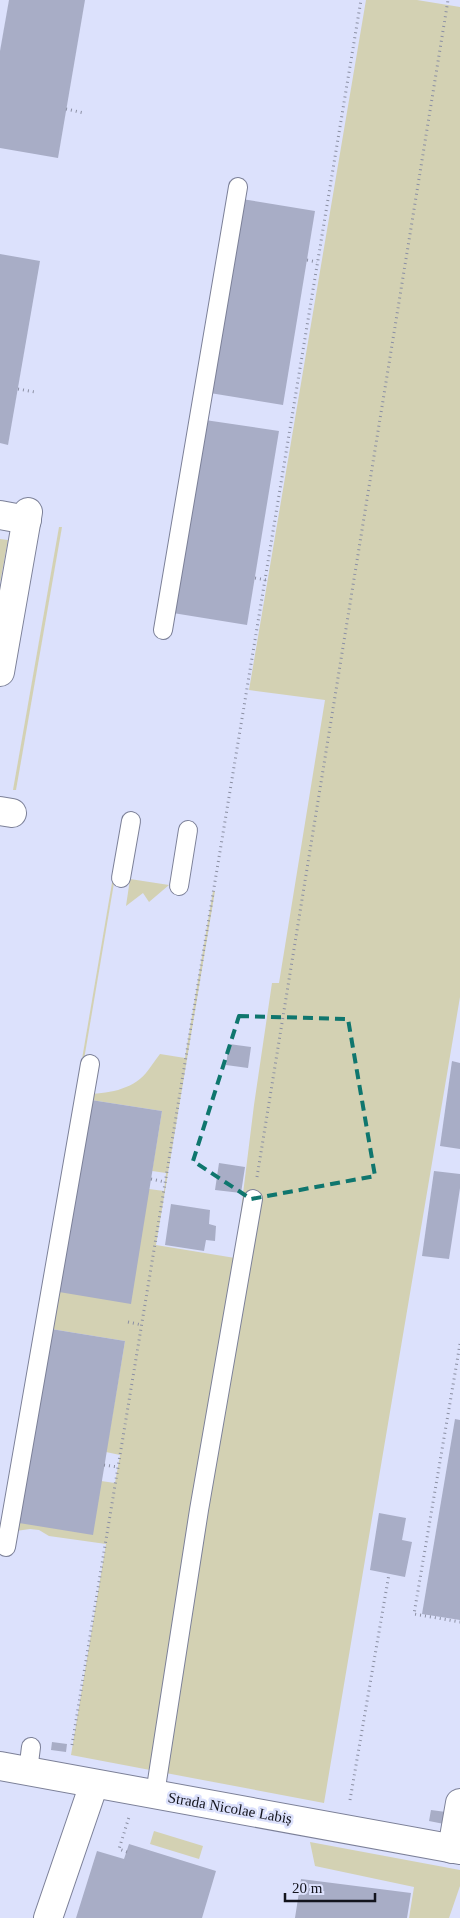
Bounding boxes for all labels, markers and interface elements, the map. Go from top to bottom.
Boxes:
street label: Strada Nicolae Labiș [166,1789,293,1828]
scale bar [285,1870,375,1902]
text: 20 m [292,1880,323,1896]

